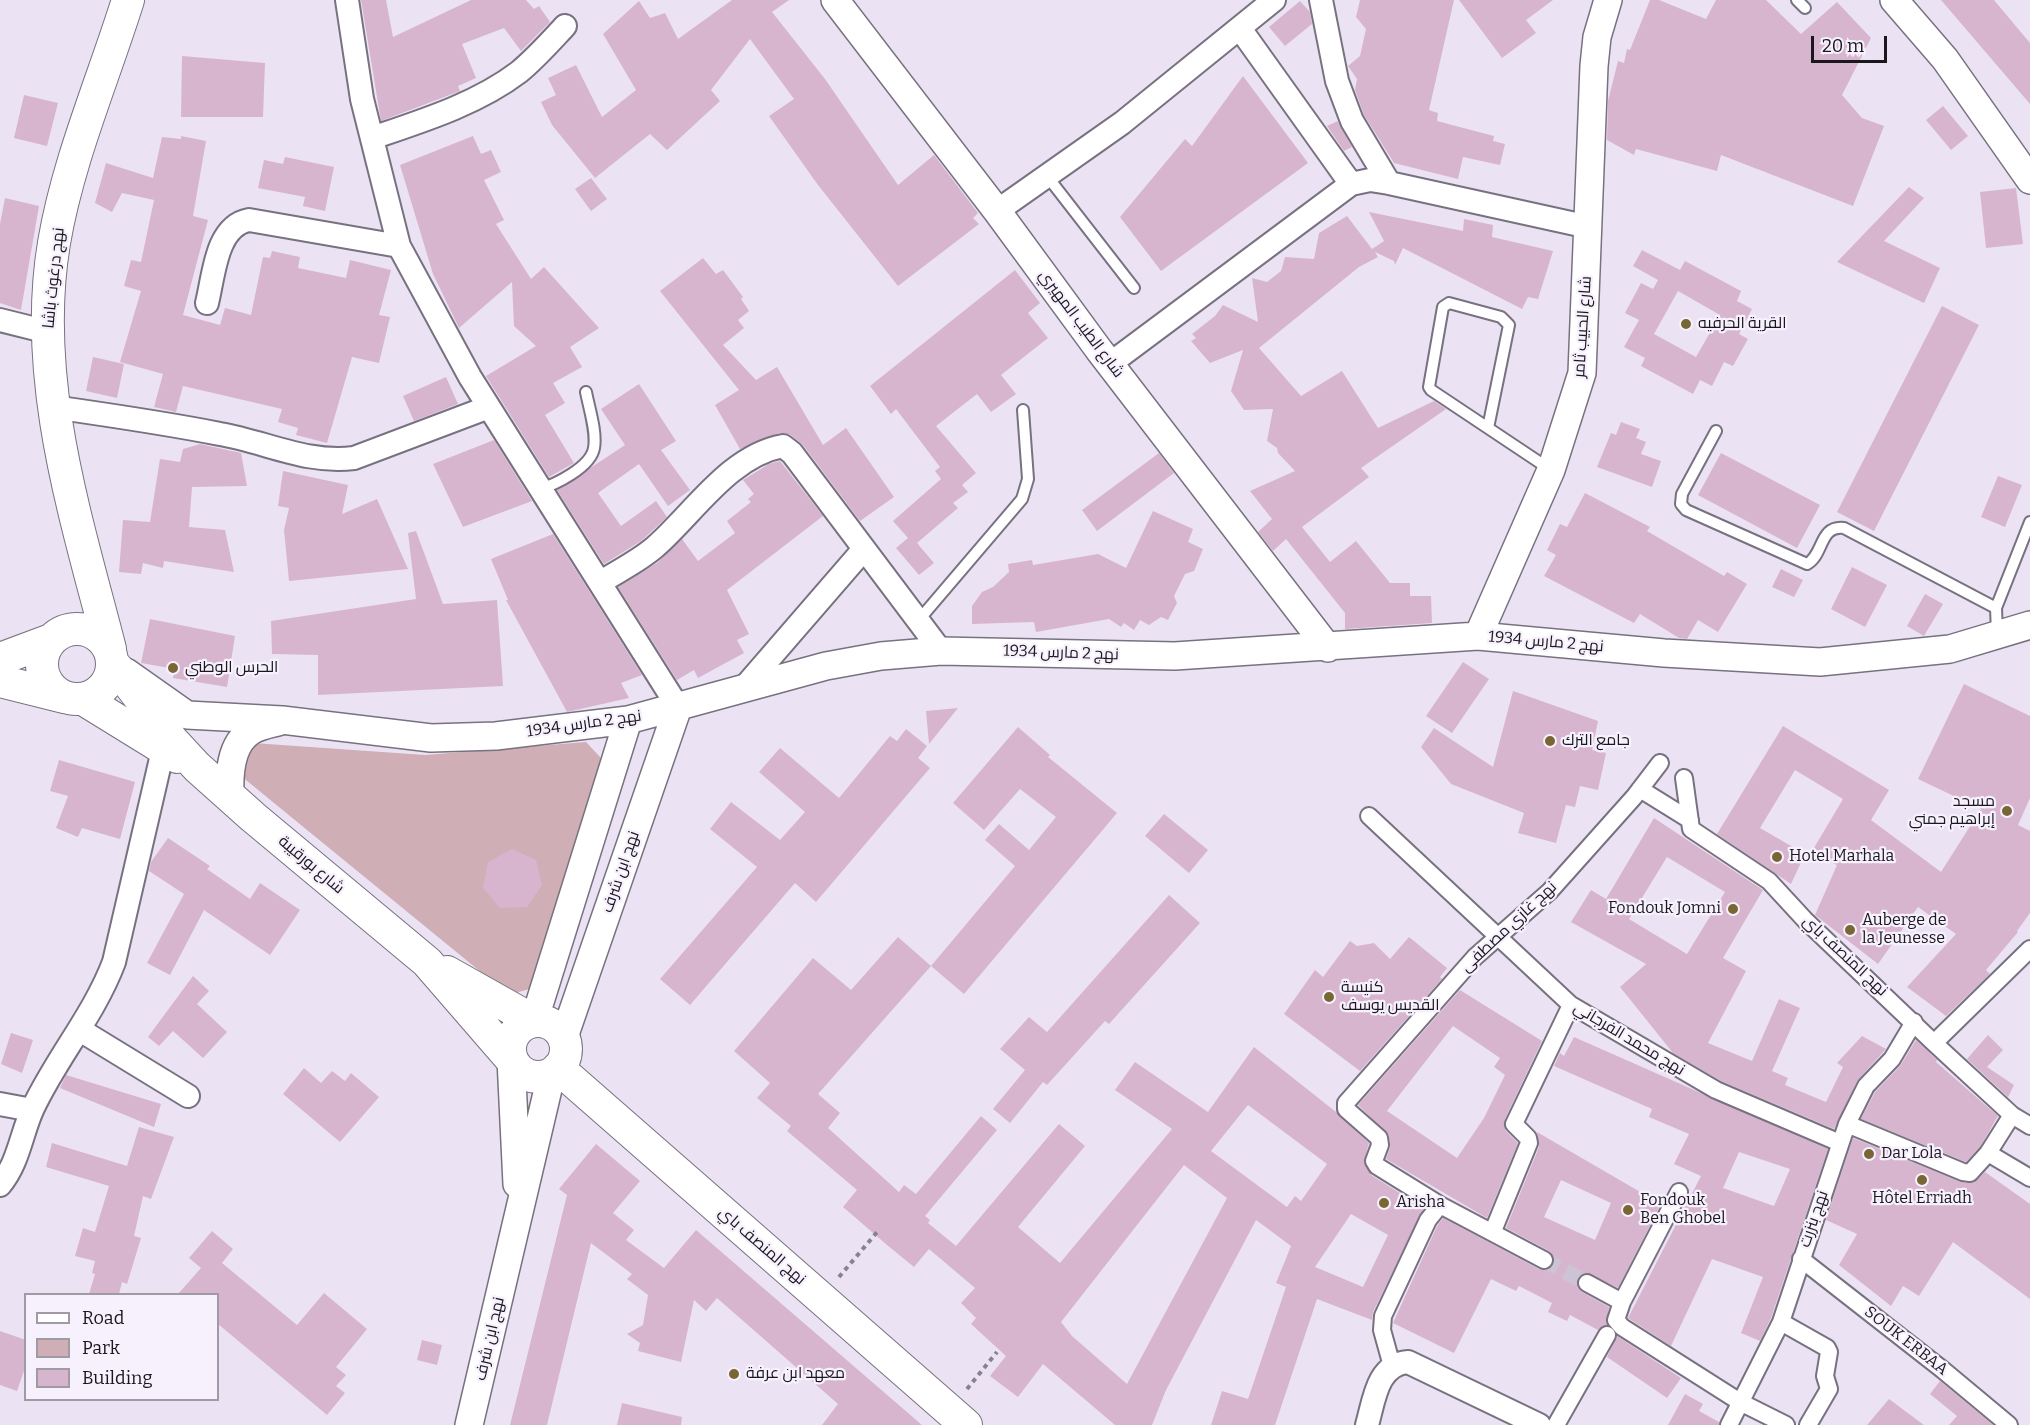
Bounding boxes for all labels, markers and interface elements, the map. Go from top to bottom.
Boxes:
scale bar [1814,24,1890,62]
text: 20 m [1822,35,1864,57]
street label: نهج درغوث باشا [39,227,69,329]
street label: شارع الطيب المهيري [1034,266,1128,382]
street label: شارع الحبيب ثامر [1570,275,1596,379]
place label: القرية الحرفيه [1698,314,1787,334]
marker: القرية الحرفيه [1679,317,1693,331]
street label: نهج 2 مارس 1934 [1487,627,1605,657]
street label: نهج 2 مارس 1934 [1003,641,1119,665]
place label: الحرس الوطني [185,658,278,678]
marker: الحرس الوطني [166,661,180,675]
street label: نهج 2 مارس 1934 [525,706,643,742]
place label: جامع الترك [1562,731,1630,751]
marker: جامع الترك [1543,734,1557,748]
place label: مسجد إبراهيم جمني [1909,792,1995,830]
marker: مسجد إبراهيم جمني [2000,804,2014,818]
street label: نهج ابن شرف [598,829,644,915]
street label: شارع بورقيبة [274,832,348,898]
place label: Hotel Marhala [1789,847,1894,867]
marker: Hotel Marhala [1770,850,1784,864]
street label: نهج غازي مصطفى [1457,878,1561,976]
place label: Fondouk Jomni [1608,899,1721,919]
marker: Fondouk Jomni [1726,902,1740,916]
place label: Auberge de la Jeunesse [1862,911,1946,949]
street label: نهج المنصف باي [1798,912,1892,1000]
marker: Auberge de la Jeunesse [1843,923,1857,937]
place label: كنيسة القديس يوسف [1341,978,1440,1016]
marker: كنيسة القديس يوسف [1322,990,1336,1004]
street label: نهج محمد الفرجاني [1570,998,1688,1080]
place label: Dar Lola [1881,1144,1942,1164]
marker: Dar Lola [1862,1147,1876,1161]
marker: Hôtel Erriadh [1915,1173,1929,1187]
street label: نهج بنزرت [1795,1188,1833,1250]
place label: Hôtel Erriadh [1872,1189,1972,1209]
place label: Fondouk Ben Ghobel [1640,1191,1726,1229]
place label: Arisha [1396,1193,1445,1213]
marker: Arisha [1377,1196,1391,1210]
street label: نهج المنصف باي [714,1203,810,1289]
marker: Fondouk Ben Ghobel [1621,1203,1635,1217]
legend [24,1293,219,1401]
street label: نهج ابن شرف [471,1295,509,1383]
street label: SOUK ERBAA [1860,1302,1952,1380]
text: Road [82,1307,124,1329]
text: Park [82,1337,120,1359]
place label: معهد ابن عرفة [746,1364,845,1384]
text: Building [82,1367,153,1389]
marker: معهد ابن عرفة [727,1367,741,1381]

